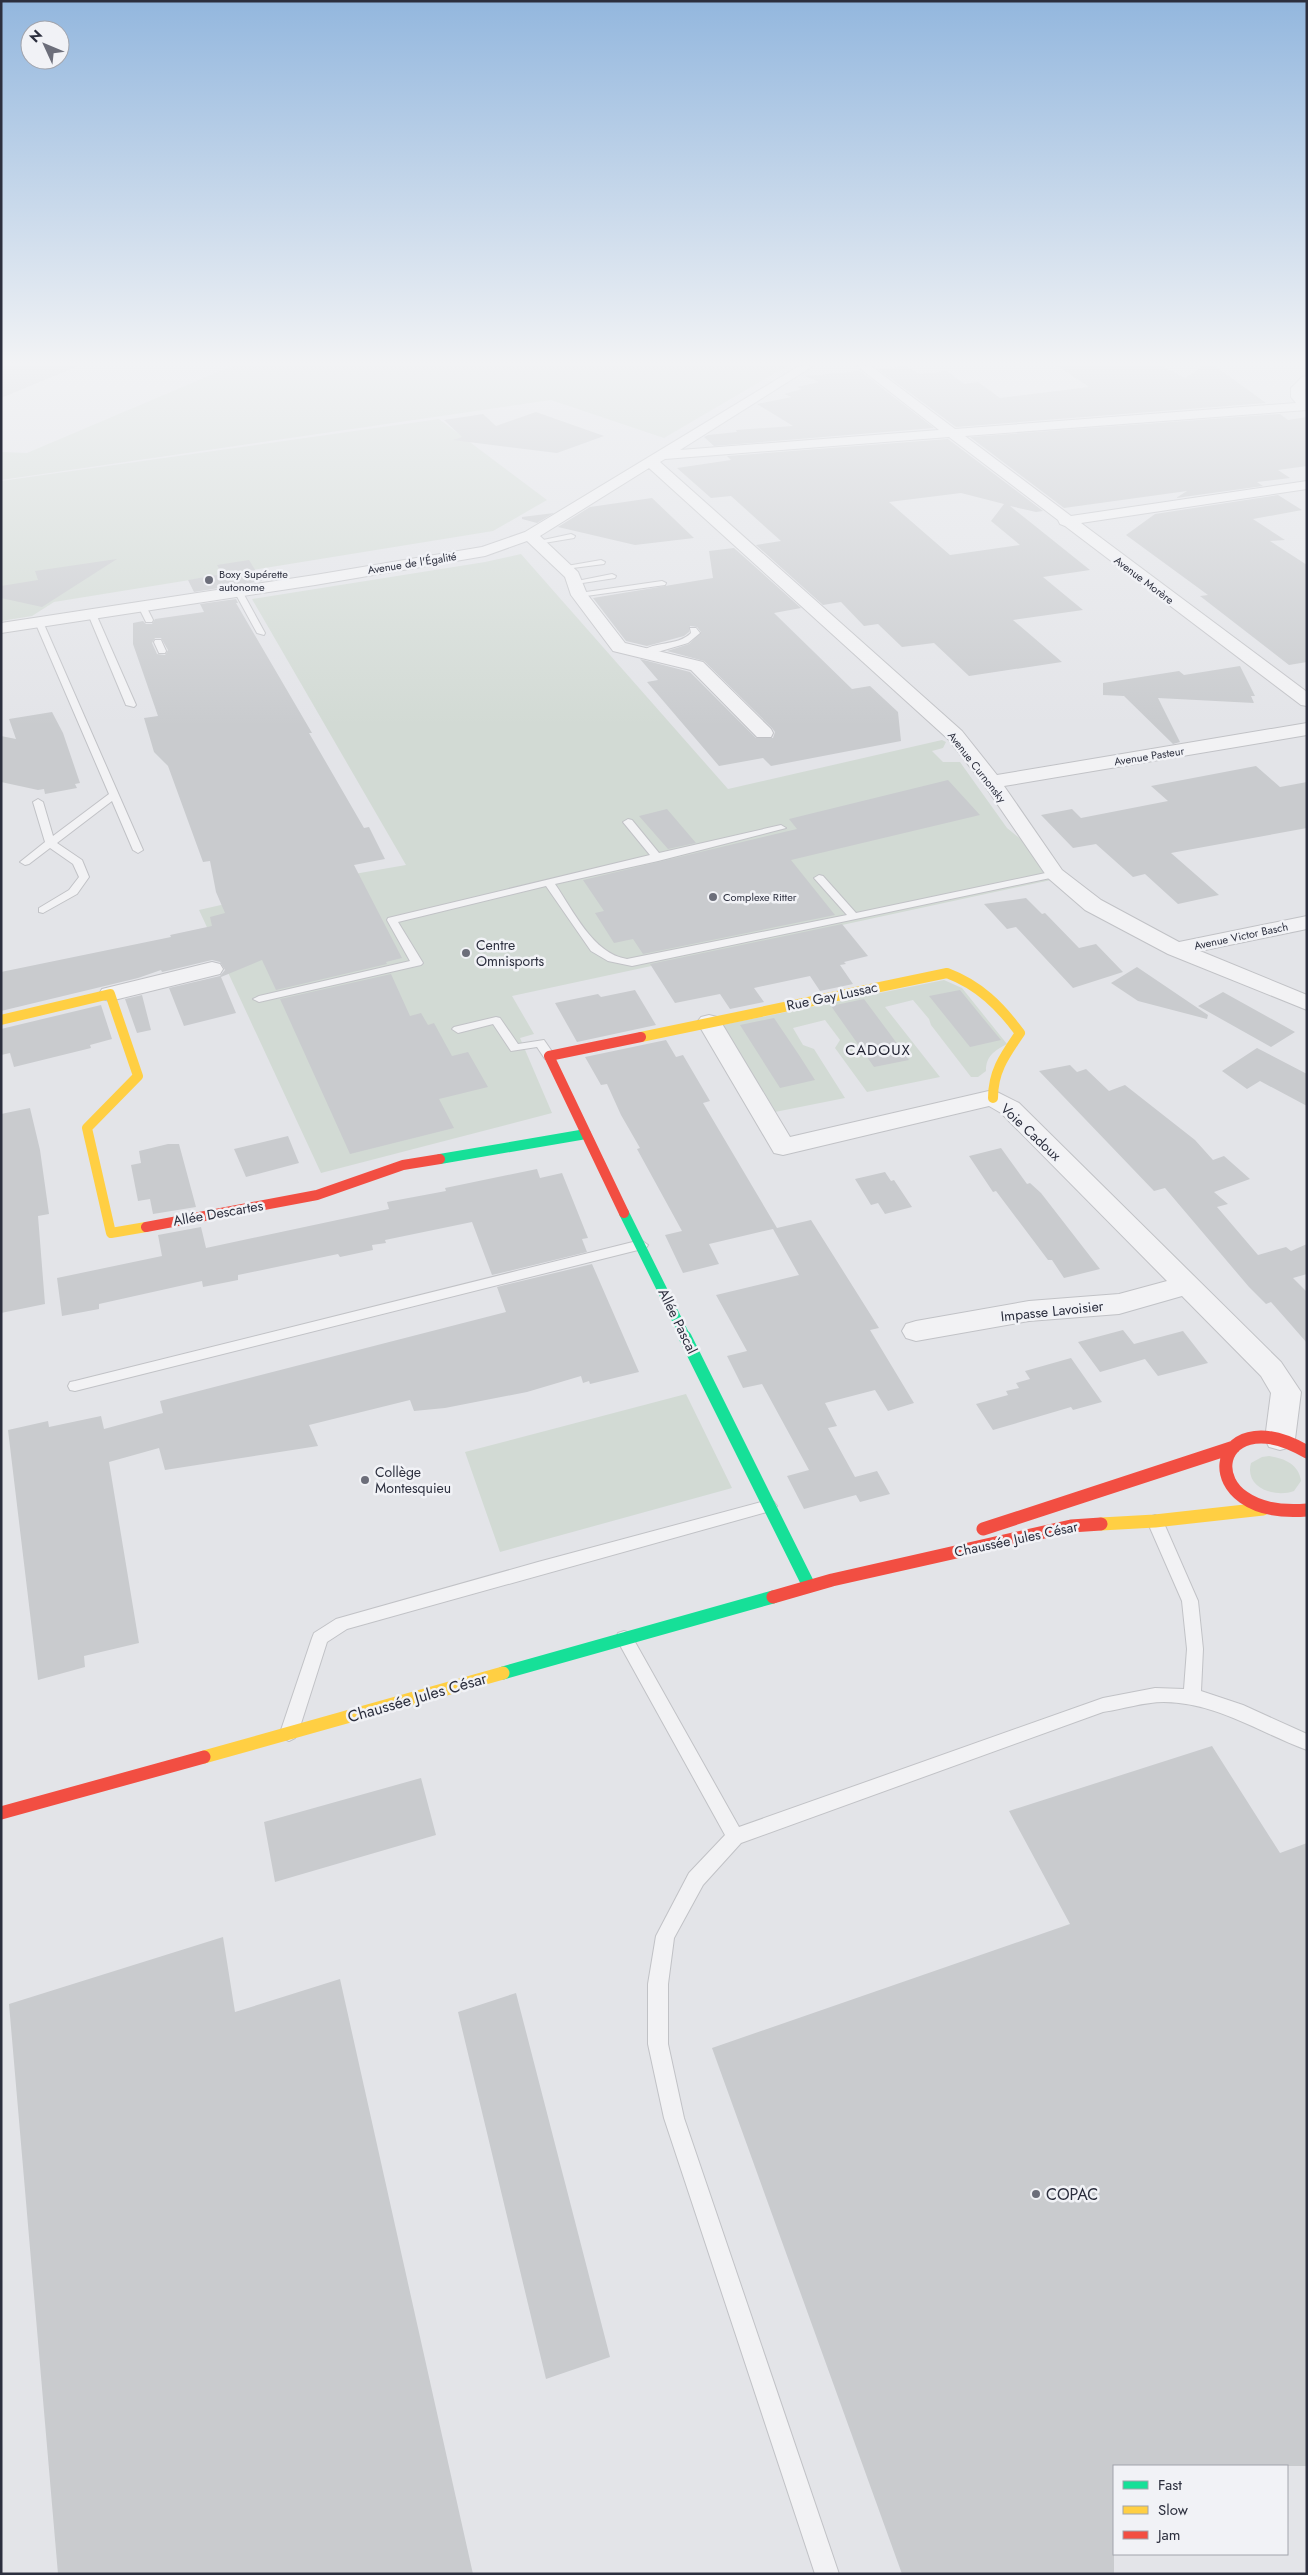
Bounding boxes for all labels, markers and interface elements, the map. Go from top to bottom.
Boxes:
north arrow [20,20,70,70]
text: N [25,25,47,47]
street label: Avenue de l'Égalité [366,548,458,578]
street label: Avenue Morère [1111,552,1177,608]
place label: Boxy Supérette autonome [219,566,288,595]
marker: Boxy Supérette autonome [203,574,215,586]
street label: Avenue Curnonsky [944,728,1010,806]
street label: Avenue Pasteur [1113,743,1185,769]
place label: Complexe Ritter [723,889,797,905]
marker: Complexe Ritter [707,891,719,903]
street label: Avenue Victor Basch [1193,918,1289,954]
place label: Centre Omnisports [476,935,544,971]
marker: Centre Omnisports [460,947,472,959]
street label: Rue Gay Lussac [785,977,879,1015]
district label: CADOUX [845,1039,911,1061]
street label: Voie Cadoux [996,1099,1066,1165]
street label: Allée Descartes [171,1195,265,1231]
street label: Allée Pascal [654,1285,702,1357]
street label: Impasse Lavoisier [1000,1296,1105,1326]
place label: Collège Montesquieu [375,1462,451,1498]
marker: Collège Montesquieu [359,1474,371,1486]
street label: Chaussée Jules César [952,1516,1080,1562]
street label: Chaussée Jules César [345,1666,490,1728]
place label: COPAC [1046,2183,1098,2206]
marker: COPAC [1030,2188,1042,2200]
legend [1113,2465,1288,2555]
text: Fast [1158,2474,1182,2496]
text: Slow [1158,2499,1189,2521]
text: Jam [1156,2524,1181,2546]

